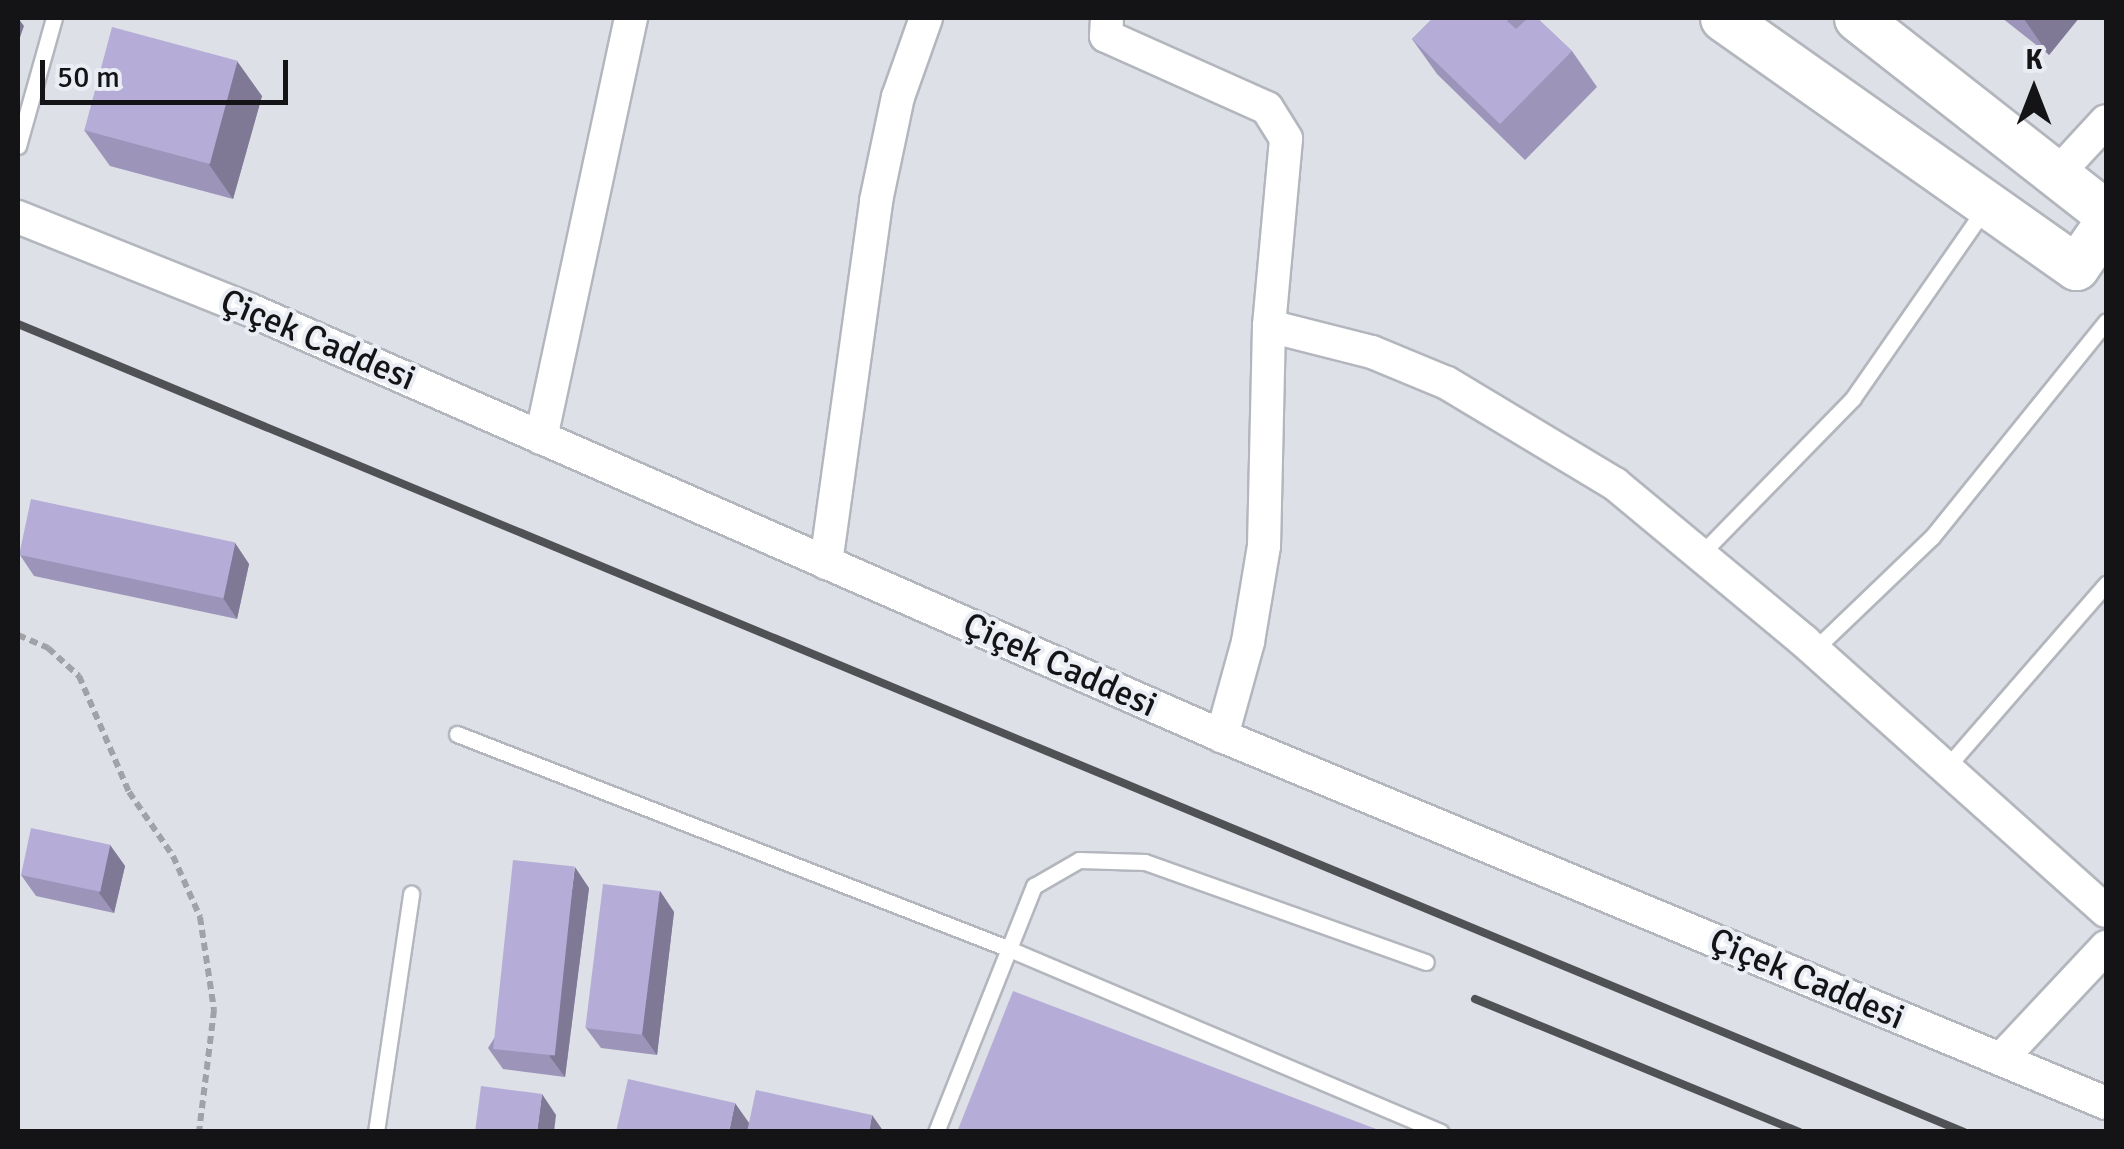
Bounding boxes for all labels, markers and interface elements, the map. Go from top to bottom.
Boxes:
scale bar [45,40,292,102]
north arrow [1984,40,2084,140]
text: K [2025,43,2043,77]
text: 50 m [57,59,120,96]
street label: Çiçek Caddesi [214,280,422,400]
street label: Çiçek Caddesi [957,604,1163,726]
street label: Çiçek Caddesi [1703,919,1911,1039]

